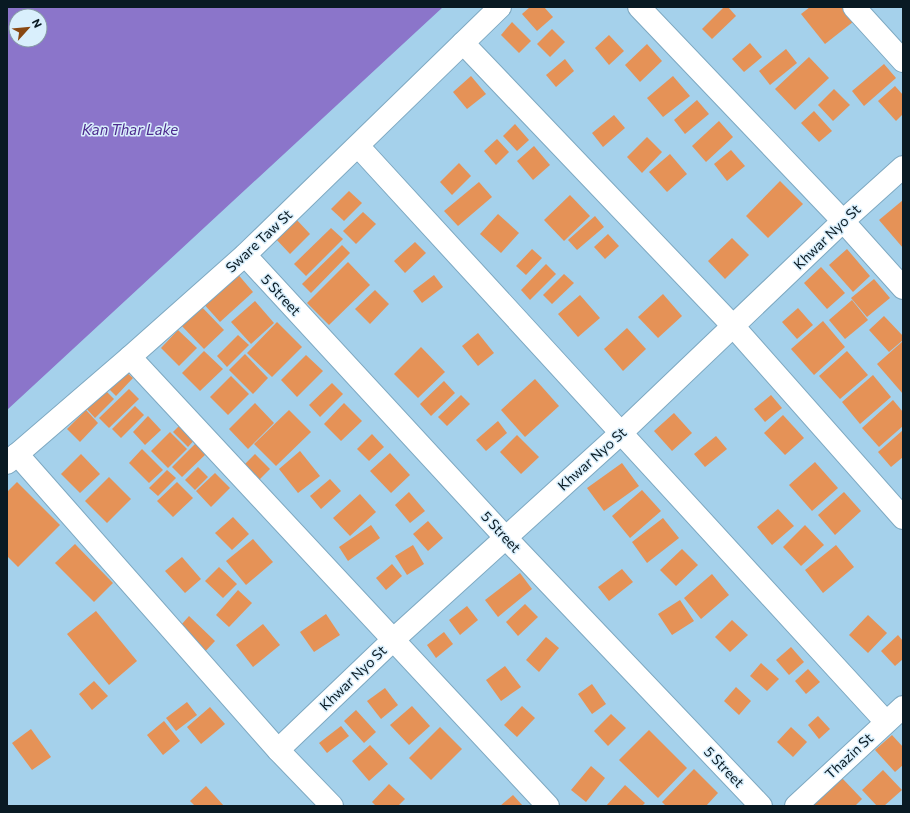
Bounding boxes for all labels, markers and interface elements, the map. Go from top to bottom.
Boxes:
north arrow [8,8,48,48]
text: N [30,17,45,30]
water label: Kan Thar Lake [82,120,178,138]
street label: Khwar Nyo St [790,200,864,273]
street label: Sware Taw St [222,205,295,276]
street label: 5 Street [258,270,305,319]
street label: Khwar Nyo St [554,423,630,494]
street label: 5 Street [478,507,525,556]
street label: Khwar Nyo St [316,641,390,714]
street label: Thazin St [821,729,876,782]
street label: 5 Street [701,743,748,791]

